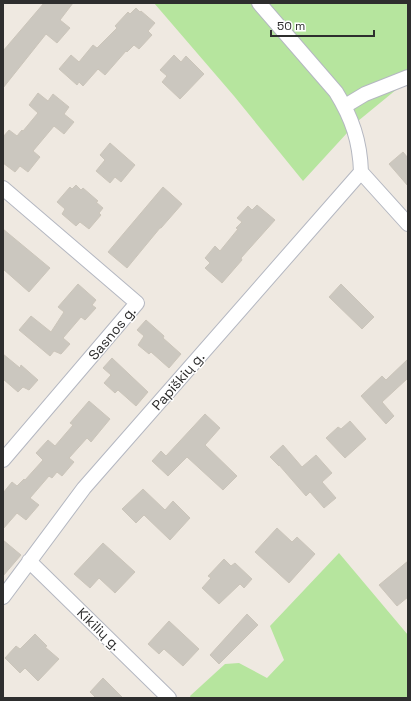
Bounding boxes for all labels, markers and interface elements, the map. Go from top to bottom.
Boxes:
scale bar [271,12,374,38]
text: 50 m [277,18,305,34]
street label: Sasnos g. [84,302,140,364]
street label: Papiškių g. [148,348,208,414]
street label: Kikilių g. [73,604,125,654]

